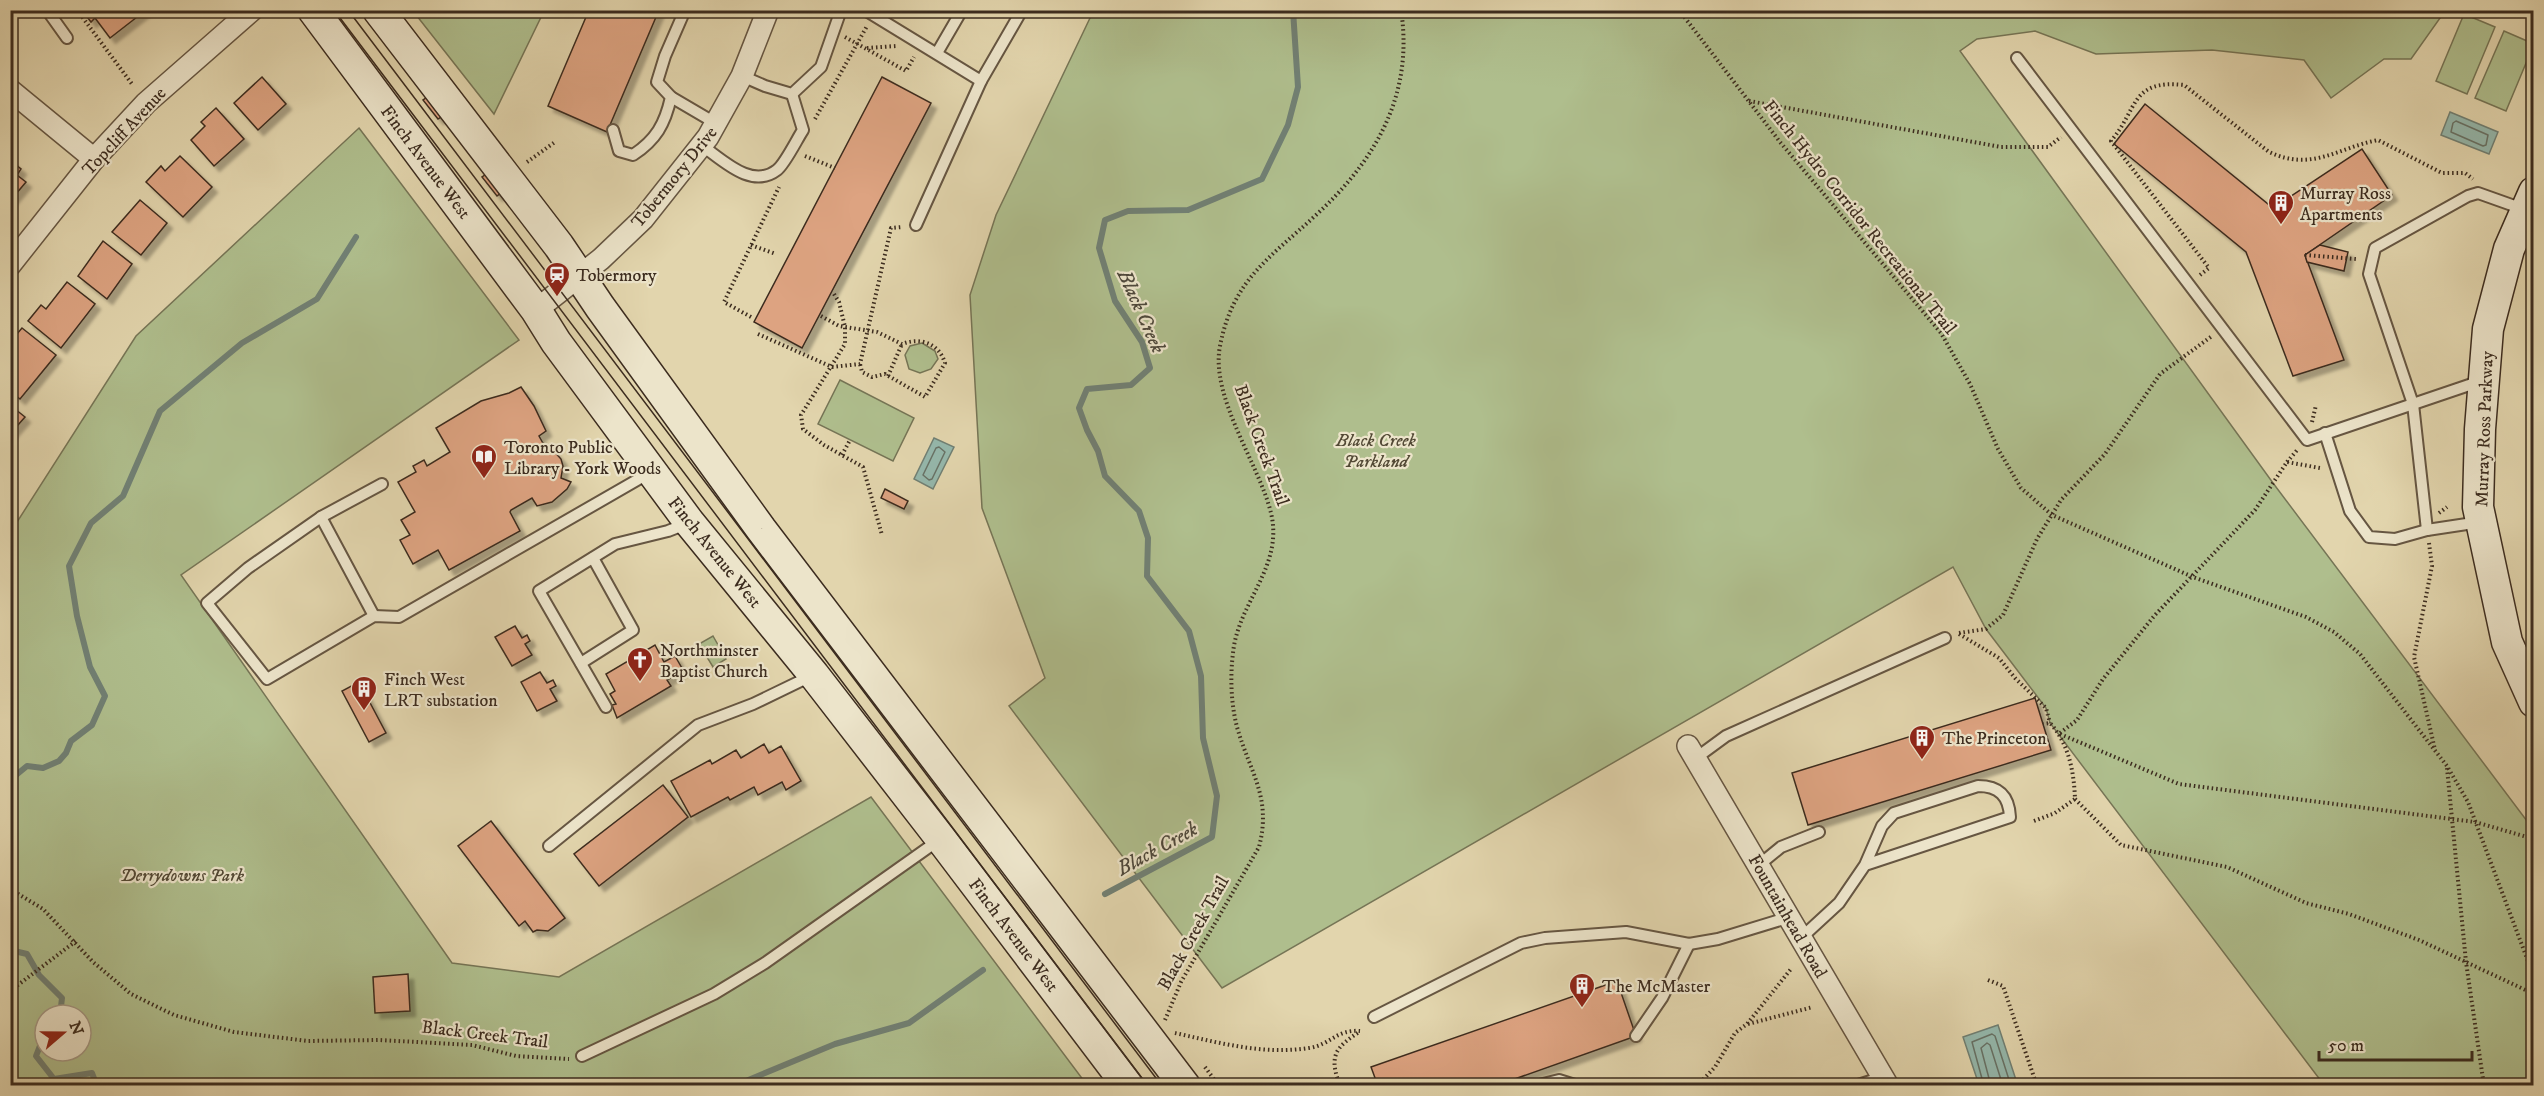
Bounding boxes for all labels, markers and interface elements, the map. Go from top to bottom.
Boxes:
street label: Topcliff Avenue [78,83,171,181]
street label: Finch Hydro Corridor Recreational Trail [1758,96,1961,340]
street label: Finch Avenue West [375,101,475,224]
street label: Tobermory Drive [627,122,722,233]
place label: Murray Ross Apartments [2300,183,2391,226]
building icon: Murray Ross Apartments [2266,188,2296,226]
station icon: Tobermory [542,260,572,298]
place label: Tobermory [576,265,657,287]
water label: Black Creek [1111,265,1170,358]
street label: Murray Ross Parkway [2471,350,2499,507]
street label: Black Creek Trail [1229,382,1293,509]
park label: Black Creek Parkland [1335,430,1416,473]
place label: Toronto Public Library - York Woods [504,437,661,480]
library icon: Toronto Public Library - York Woods [469,442,499,480]
street label: Finch Avenue West [663,493,766,613]
place label: Northminster Baptist Church [660,640,768,683]
church icon: Northminster Baptist Church [625,645,655,683]
place label: Finch West LRT substation [384,669,498,712]
building icon: Finch West LRT substation [349,674,379,712]
building icon: The Princeton [1907,723,1937,761]
place label: The Princeton [1942,728,2047,750]
water label: Black Creek [1112,817,1203,882]
street label: Fountainhead Road [1743,851,1831,982]
park label: Derrydowns Park [120,865,244,887]
street label: Black Creek Trail [1153,872,1235,994]
street label: Finch Avenue West [963,874,1063,997]
building icon: The McMaster [1567,971,1597,1009]
place label: The McMaster [1602,976,1711,998]
north arrow [33,1003,93,1063]
street label: Black Creek Trail [420,1016,550,1054]
text: N [65,1019,88,1038]
scale bar [2319,1024,2472,1062]
text: 50 m [2328,1035,2364,1057]

